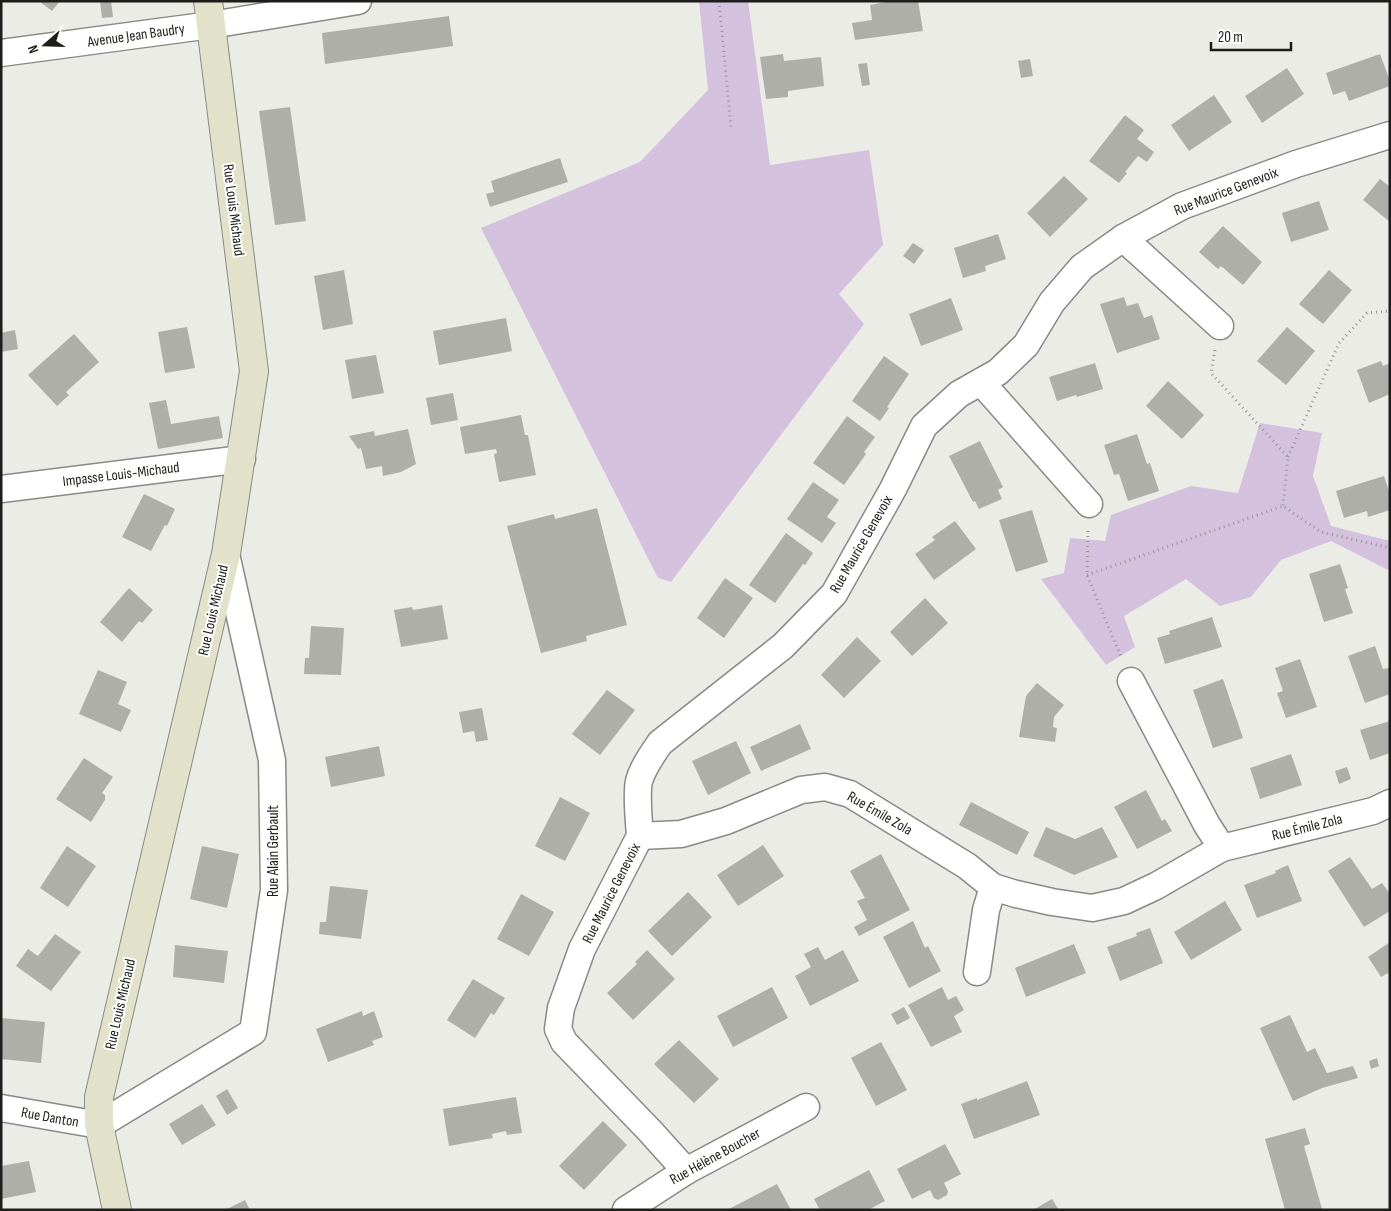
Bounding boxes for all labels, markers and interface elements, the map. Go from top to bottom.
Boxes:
street label: Avenue Jean Baudry [85,19,186,52]
north arrow [20,20,70,70]
scale bar [1211,20,1291,52]
text: 20 m [1218,28,1243,47]
text: N [24,43,43,56]
street label: Rue Louis Michaud [218,163,249,257]
street label: Rue Maurice Genevoix [1171,163,1281,220]
street label: Impasse Louis-Michaud [62,458,181,491]
street label: Rue Maurice Genevoix [826,491,897,597]
street label: Rue Louis Michaud [194,563,233,657]
street label: Rue Émile Zola [844,787,916,840]
street label: Rue Alain Gerbault [264,805,283,897]
street label: Rue Émile Zola [1270,809,1345,845]
street label: Rue Maurice Genevoix [578,839,645,947]
street label: Rue Louis Michaud [101,957,140,1051]
street label: Rue Danton [20,1103,80,1132]
street label: Rue Hélène Boucher [667,1123,765,1189]

